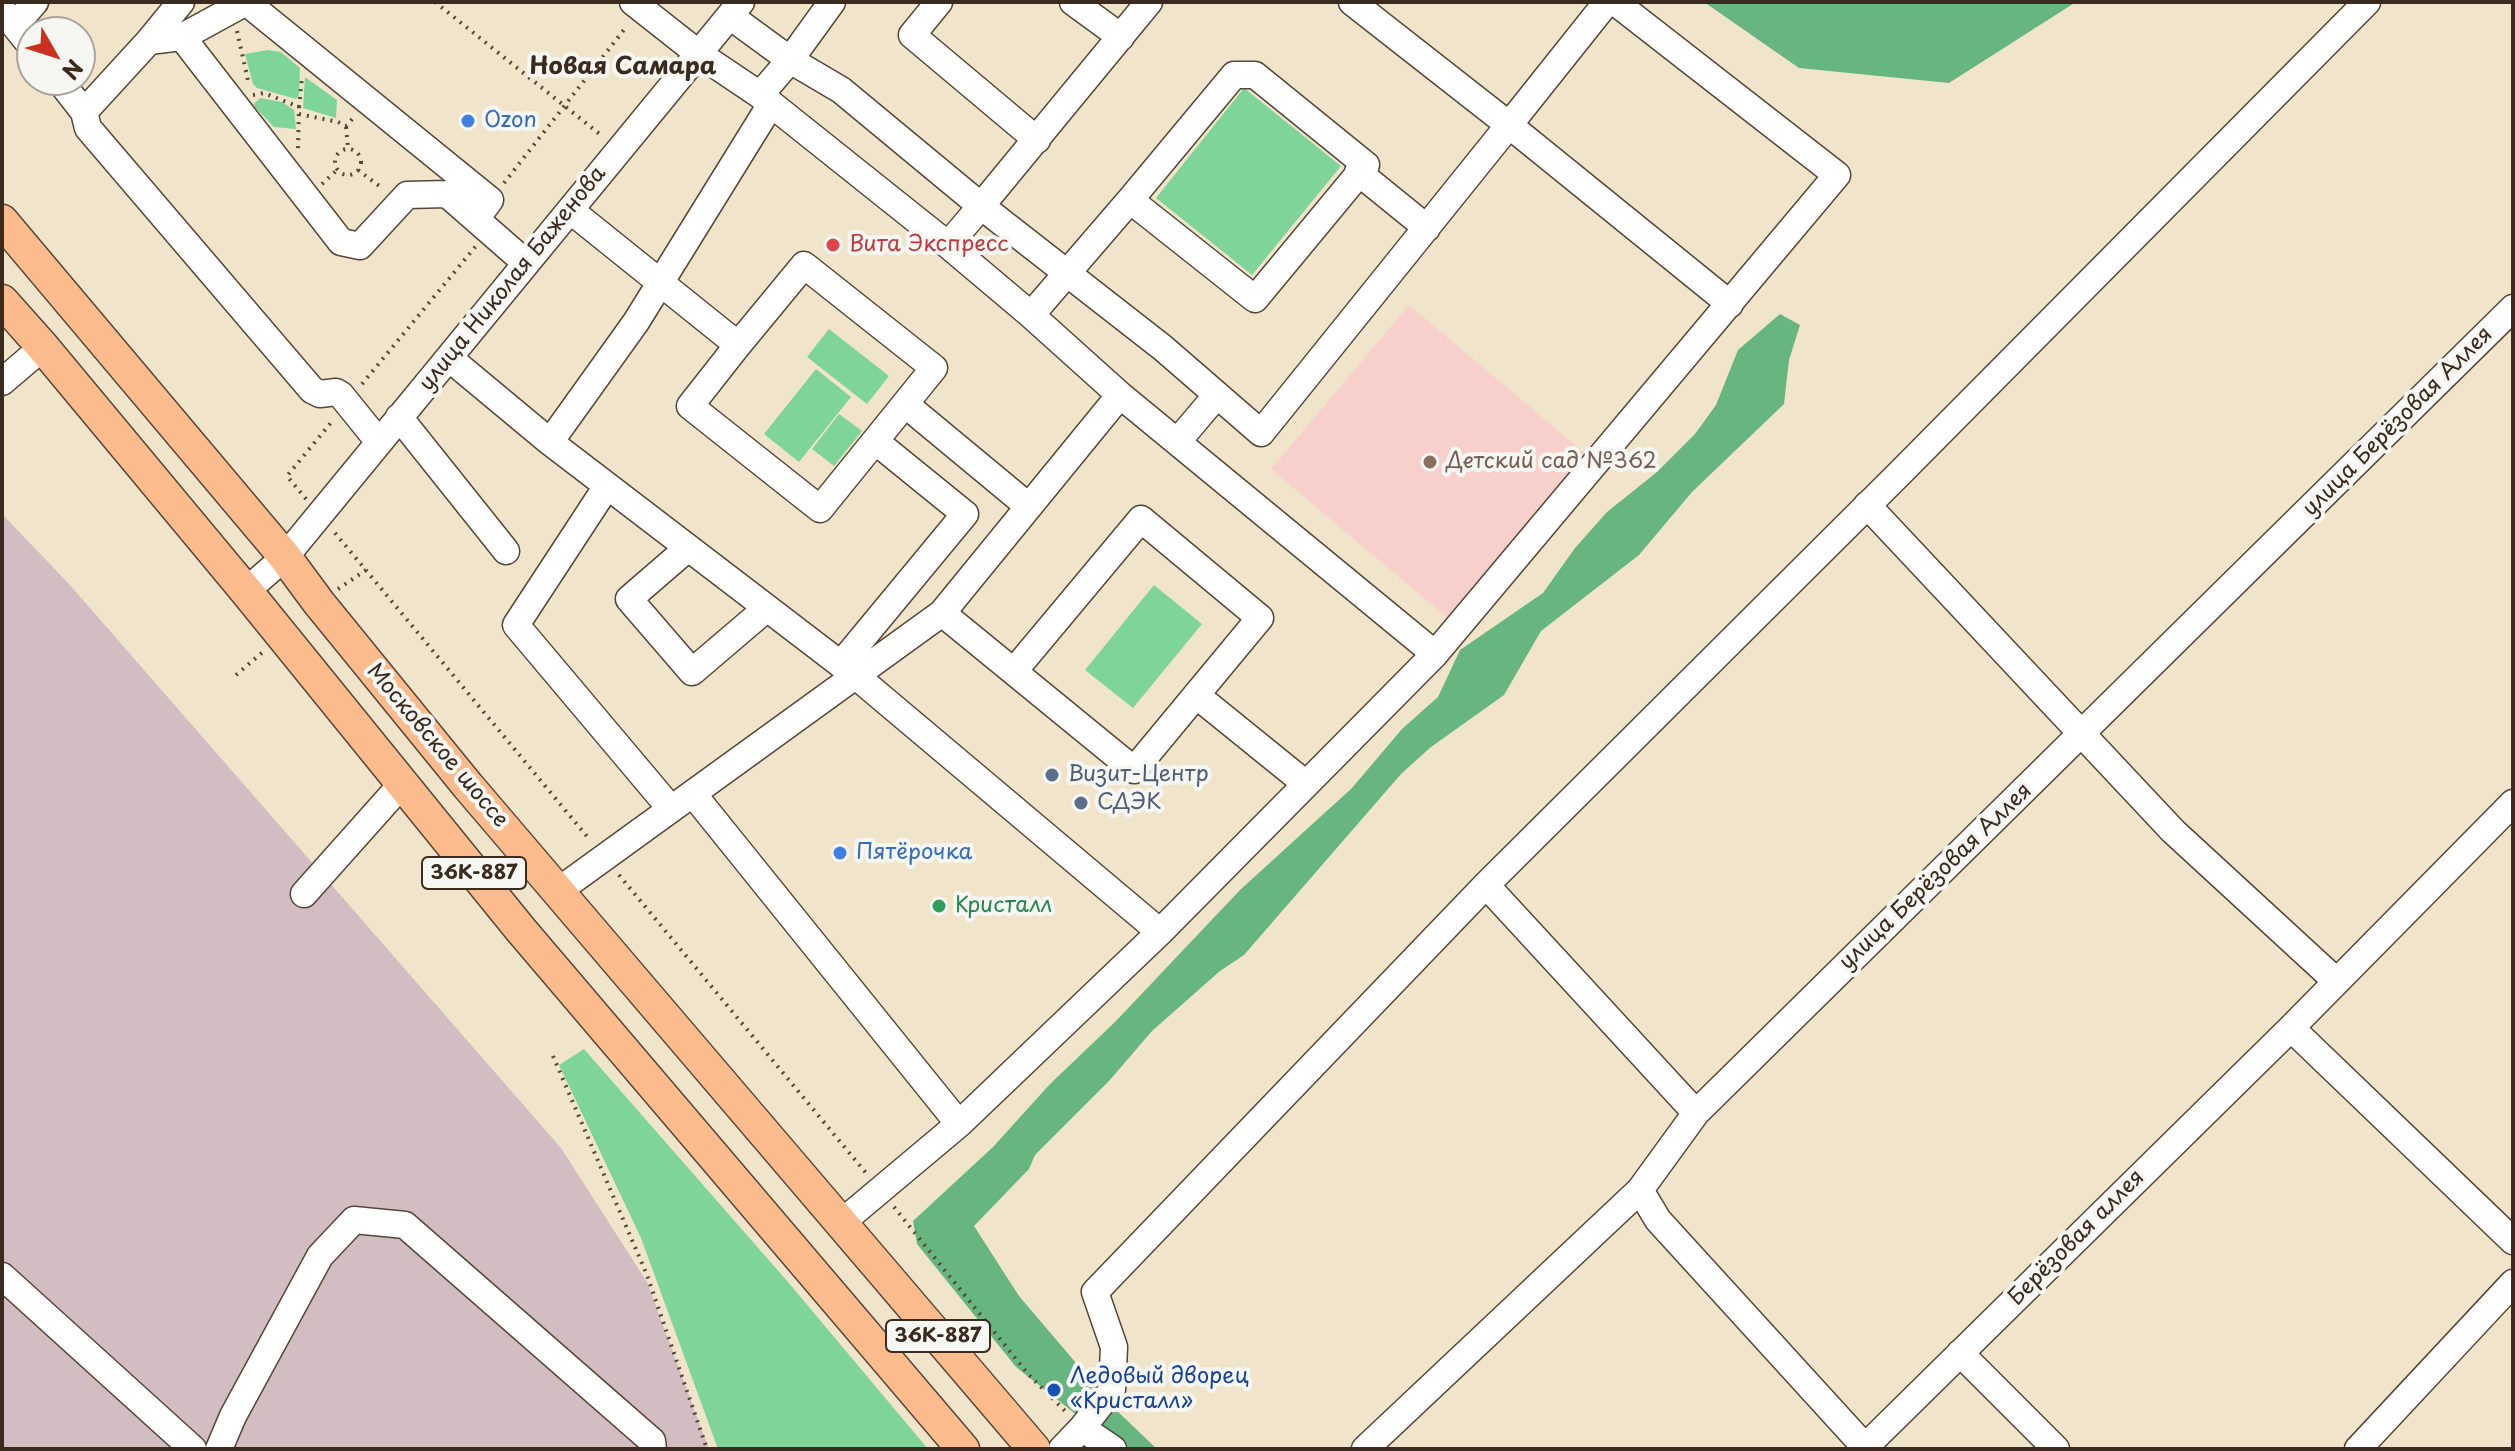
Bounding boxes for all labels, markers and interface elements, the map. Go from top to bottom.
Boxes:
north arrow [16,16,96,96]
text: N [55,53,92,87]
district label: Новая Самара [529,53,717,81]
place label: Ozon [484,108,537,134]
marker: Ozon [459,112,477,130]
street label: улица Николая Баженова [414,161,612,397]
place label: Вита Экспресс [849,232,1009,258]
marker: Вита Экспресс [824,236,842,254]
street label: улица Берёзовая Аллея [2298,322,2498,522]
place label: Детский сад №362 [1446,449,1657,475]
marker: Детский сад №362 [1421,453,1439,471]
street label: Московское шоссе [361,659,513,833]
place label: Визит-Центр [1068,762,1209,788]
marker: Визит-Центр [1043,766,1061,784]
street label: улица Берёзовая Аллея [1834,778,2038,976]
place label: СДЭК [1097,790,1162,816]
marker: СДЭК [1072,794,1090,812]
place label: Пятёрочка [856,840,972,866]
marker: Пятёрочка [831,844,849,862]
road number: 36К-887 [422,857,526,889]
place label: Кристалл [955,893,1052,919]
marker: Кристалл [930,897,948,915]
street label: Берёзовая аллея [2004,1165,2150,1311]
road number: 36К-887 [886,1320,990,1352]
place label: Ледовый дворец «Кристалл» [1070,1364,1249,1416]
marker: Ледовый дворец «Кристалл» [1045,1381,1063,1399]

